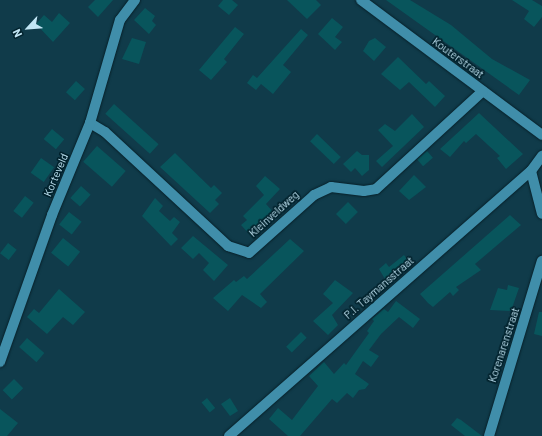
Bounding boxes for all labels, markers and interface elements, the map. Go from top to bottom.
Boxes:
north arrow [8,8,48,48]
text: N [9,27,24,40]
street label: Kouterstraat [430,35,486,81]
street label: Korteveld [41,151,71,199]
street label: Kleinveldweg [246,188,302,240]
street label: P.I. Taymansstraat [341,254,417,322]
street label: Korenarenstraat [486,306,522,384]

